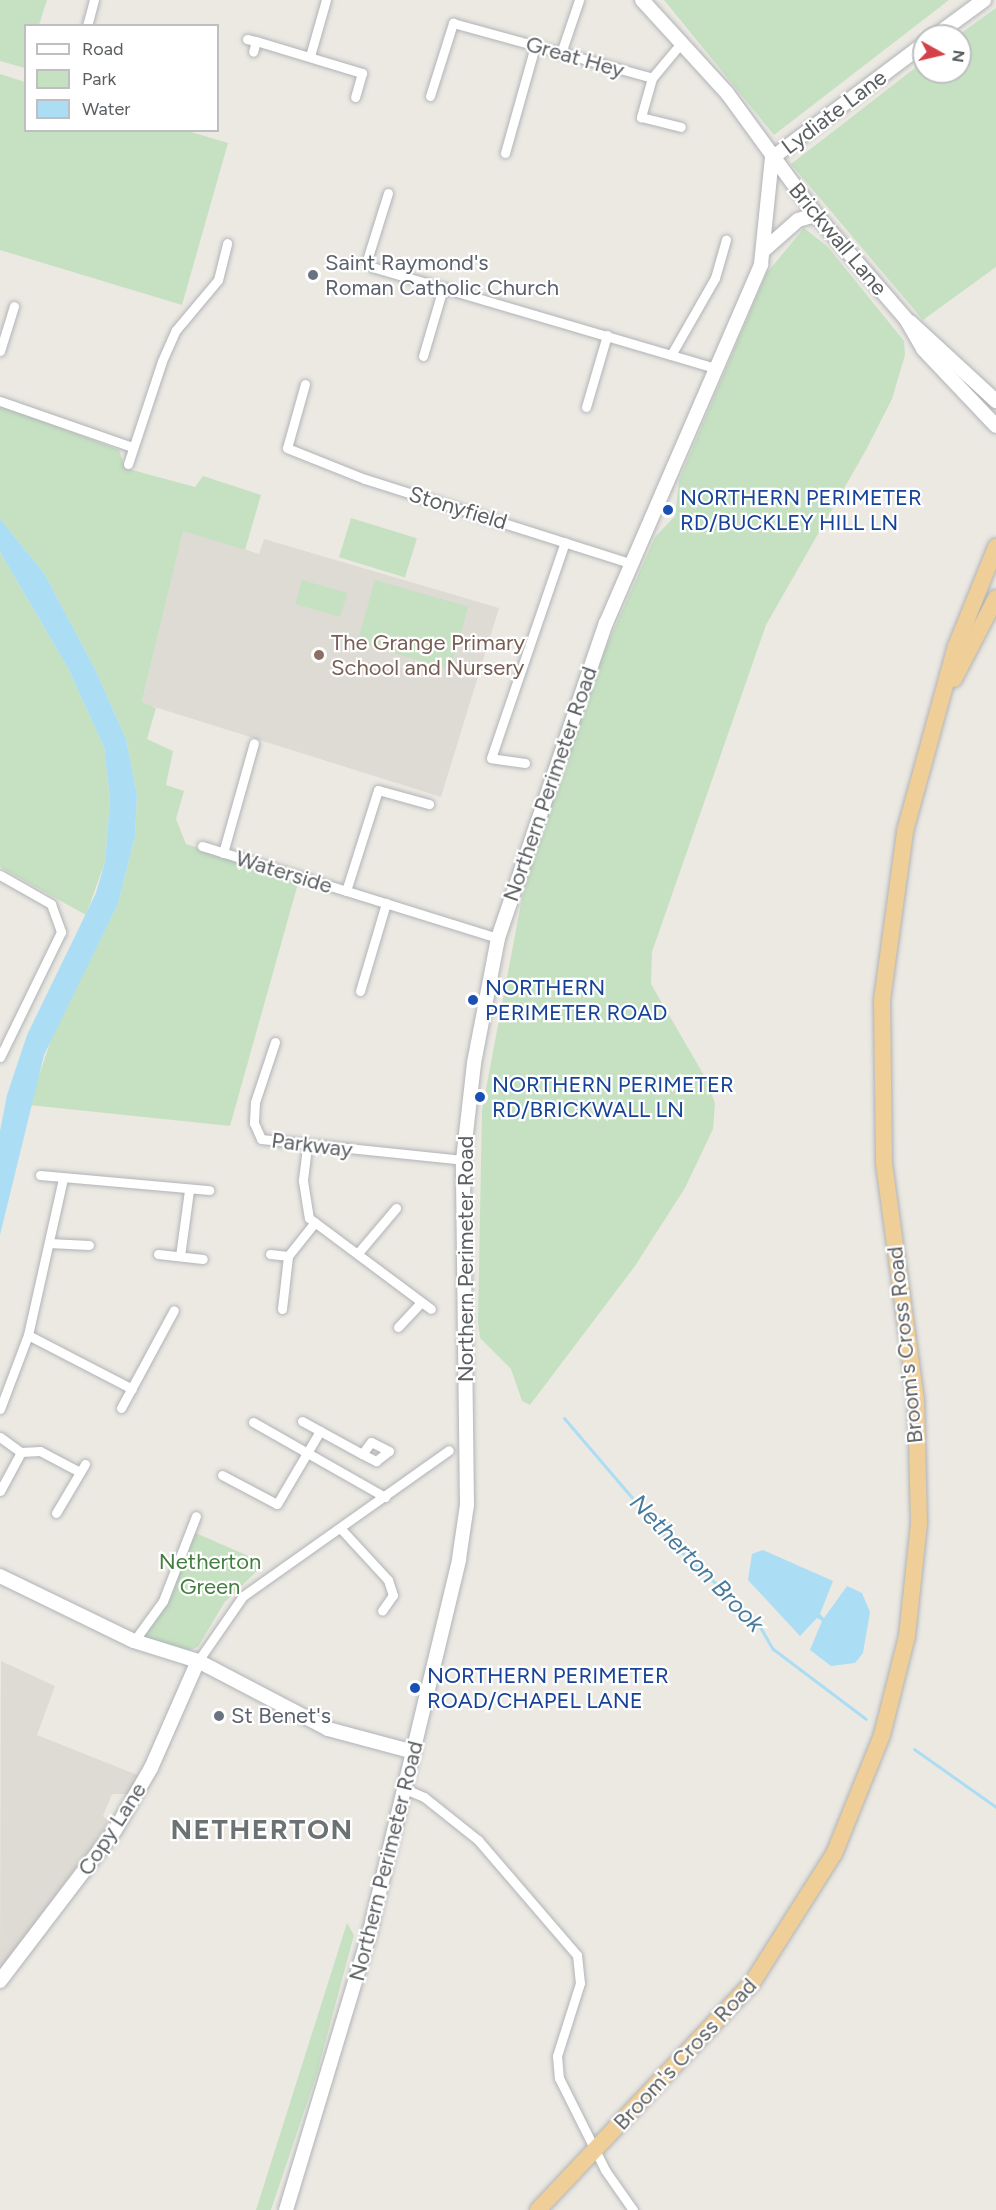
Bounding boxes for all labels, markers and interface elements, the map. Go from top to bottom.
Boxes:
legend [24,24,219,132]
north arrow [912,24,972,84]
street label: Great Hey [523,30,627,84]
text: Road [82,38,123,60]
text: N [948,49,969,64]
street label: Lydiate Lane [776,64,892,160]
text: Park [82,68,116,90]
text: Water [82,98,130,120]
street label: Brickwall Lane [783,177,893,301]
place label: Saint Raymond's Roman Catholic Church [325,249,559,300]
marker: Saint Raymond's Roman Catholic Church [306,268,320,282]
street label: Stonyfield [406,481,510,535]
place label: NORTHERN PERIMETER RD/BUCKLEY HILL LN [680,484,922,536]
marker: NORTHERN PERIMETER RD/BUCKLEY HILL LN [661,503,675,517]
place label: The Grange Primary School and Nursery [331,629,525,680]
marker: The Grange Primary School and Nursery [312,648,326,662]
street label: Northern Perimeter Road [497,663,603,905]
street label: Waterside [233,845,335,899]
place label: NORTHERN PERIMETER ROAD [485,974,667,1026]
marker: NORTHERN PERIMETER ROAD [466,993,480,1007]
place label: NORTHERN PERIMETER RD/BRICKWALL LN [492,1071,734,1122]
marker: NORTHERN PERIMETER RD/BRICKWALL LN [473,1090,487,1104]
street label: Parkway [270,1127,354,1163]
street label: Northern Perimeter Road [453,1136,479,1382]
street label: Broom's Cross Road [882,1245,928,1445]
water label: Netherton Brook [624,1488,770,1638]
park label: Netherton Green [159,1548,261,1600]
place label: NORTHERN PERIMETER ROAD/CHAPEL LANE [427,1662,669,1714]
marker: NORTHERN PERIMETER ROAD/CHAPEL LANE [408,1681,422,1695]
place label: St Benet's [231,1703,331,1729]
marker: St Benet's [212,1709,226,1723]
street label: Northern Perimeter Road [343,1738,429,1984]
street label: Copy Lane [72,1778,152,1880]
district label: NETHERTON [170,1812,354,1846]
street label: Broom's Cross Road [608,1973,762,2135]

